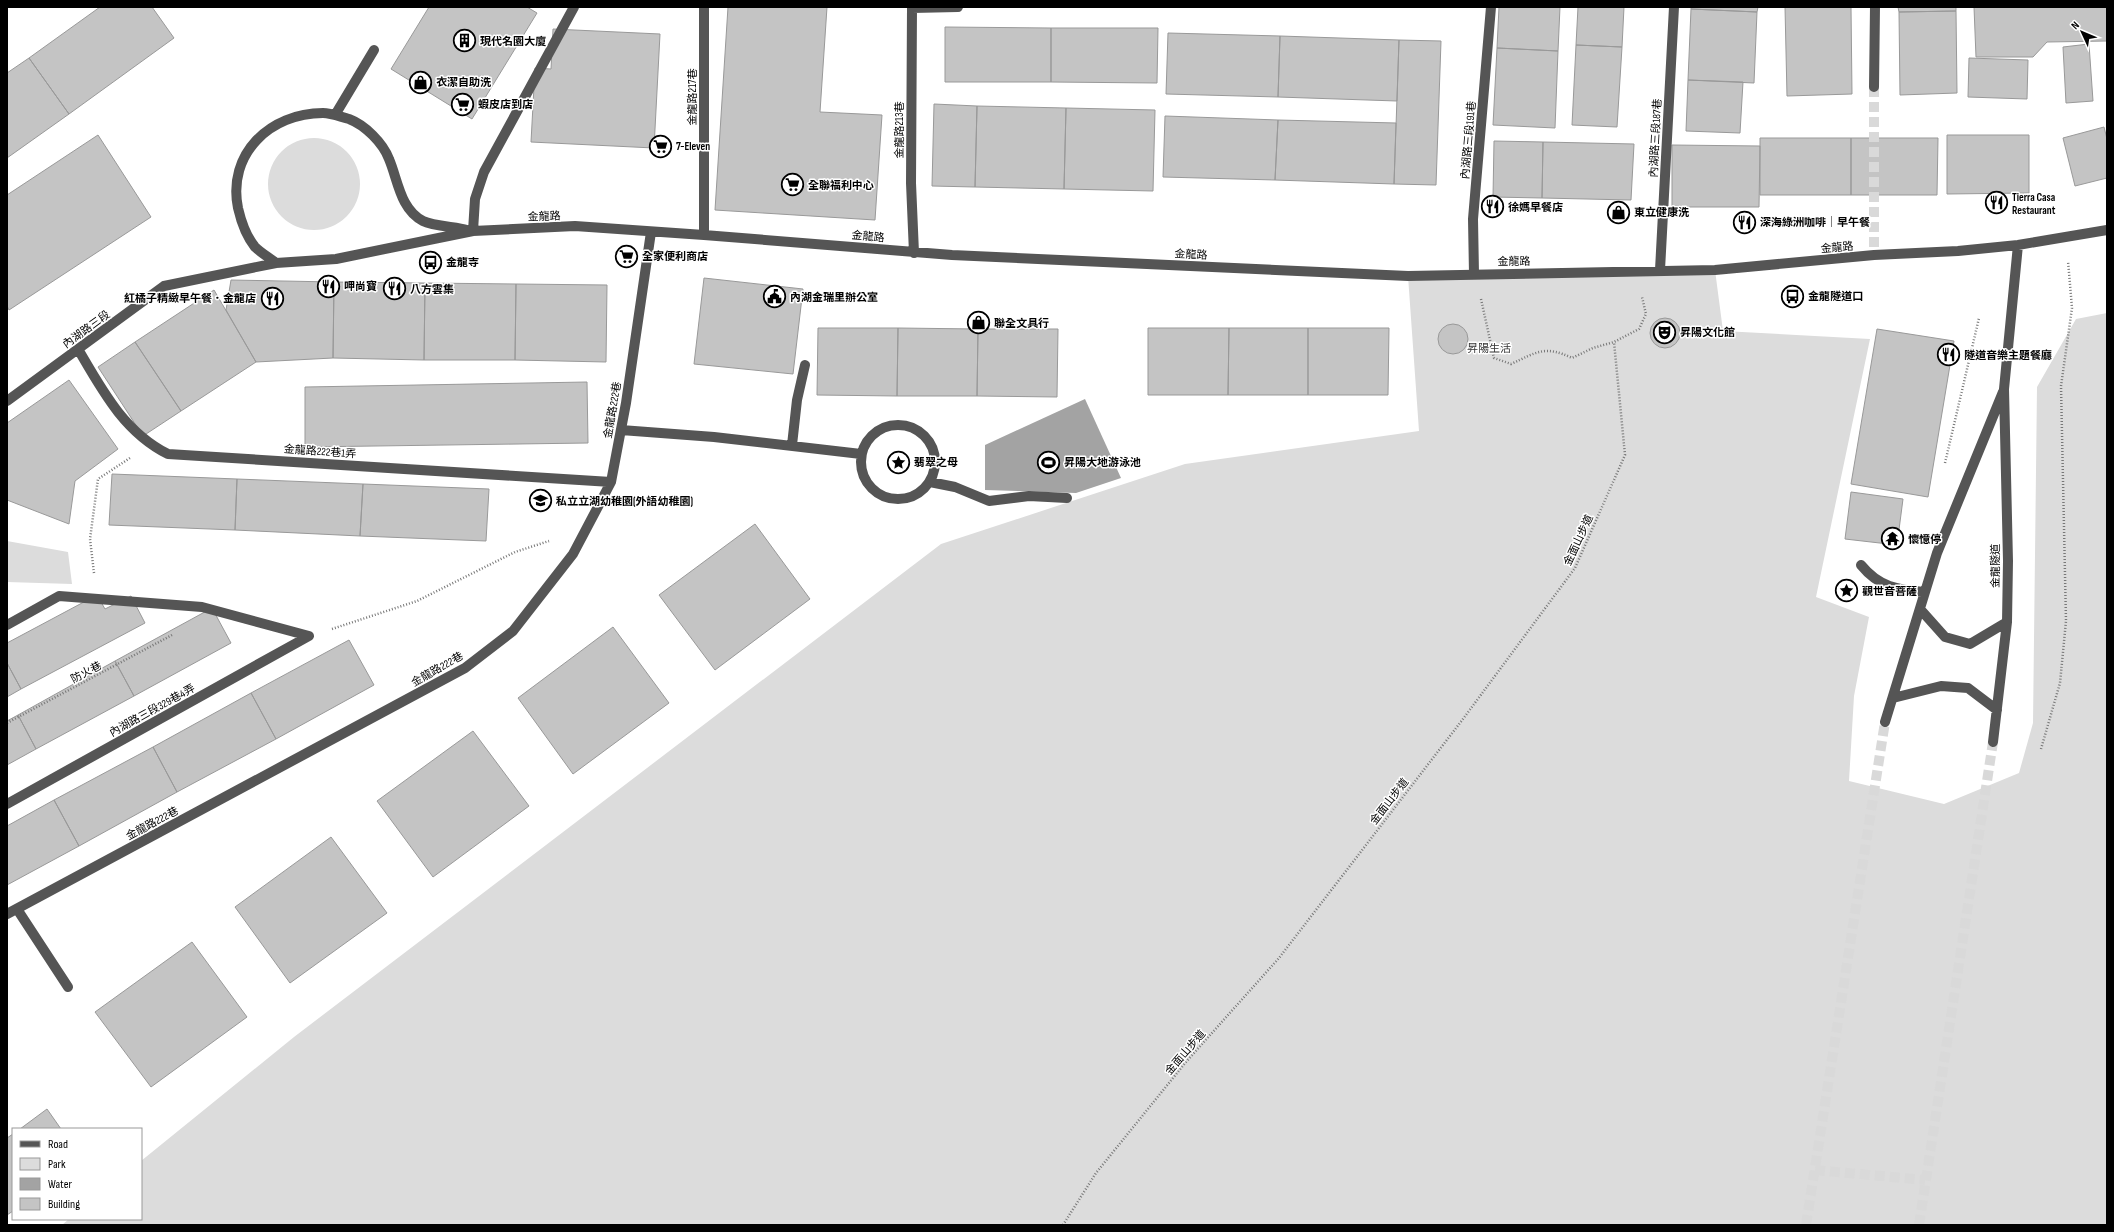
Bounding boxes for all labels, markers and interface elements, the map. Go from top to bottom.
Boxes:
north arrow [2062,12,2102,52]
text: N [2068,19,2082,32]
building icon: 現代名園大廈 [451,28,477,54]
place label: 現代名園大廈 [480,35,546,48]
shop icon: 衣潔自助洗 [407,69,433,95]
street label: 金龍路217巷 [686,69,699,125]
place label: 衣潔自助洗 [436,76,491,89]
supermarket icon: 蝦皮店到店 [449,91,475,117]
place label: 蝦皮店到店 [478,98,533,111]
street label: 內湖路三段187巷 [1647,98,1664,178]
street label: 內湖路三段191巷 [1459,100,1478,180]
street label: 金龍路213巷 [893,101,906,159]
supermarket icon: 7-Eleven [647,133,673,159]
place label: 7-Eleven [676,140,710,153]
supermarket icon: 全聯福利中心 [780,172,806,198]
place label: 全聯福利中心 [808,179,874,192]
restaurant icon: Tierra Casa Restaurant [1984,190,2010,216]
place label: Tierra Casa Restaurant [2012,191,2056,217]
restaurant icon: 徐媽早餐店 [1480,194,1506,220]
shop icon: 東立健康洗 [1606,199,1632,225]
place label: 徐媽早餐店 [1508,201,1563,214]
place label: 東立健康洗 [1634,206,1689,219]
street label: 金龍路 [527,209,561,224]
restaurant icon: 深海綠洲咖啡｜早午餐 [1731,209,1757,235]
place label: 深海綠洲咖啡｜早午餐 [1760,216,1870,229]
street label: 金龍路 [851,229,885,244]
street label: 金龍路 [1820,240,1854,255]
supermarket icon: 全家便利商店 [613,243,639,269]
street label: 金龍路 [1174,247,1208,262]
bus stop icon: 金龍寺 [418,249,444,275]
place label: 全家便利商店 [642,250,708,263]
street label: 金龍路 [1497,255,1531,268]
place label: 金龍寺 [446,256,479,269]
restaurant icon: 呷尚寶 [316,273,342,299]
restaurant icon: 八方雲集 [382,276,408,302]
place label: 呷尚寶 [344,280,377,293]
place label: 八方雲集 [410,283,454,296]
bus stop icon: 金龍隧道口 [1779,283,1805,309]
public building icon: 內湖金瑞里辦公室 [762,284,788,310]
restaurant icon: 紅橘子精緻早午餐．金龍店 [259,285,285,311]
place label: 金龍隧道口 [1808,290,1863,303]
place label: 內湖金瑞里辦公室 [790,291,878,304]
place label: 紅橘子精緻早午餐．金龍店 [124,292,256,305]
street label: 內湖路三段 [60,308,112,351]
shop icon: 聯全文具行 [966,310,992,336]
place label: 聯全文具行 [994,317,1049,330]
theatre icon: 昇陽文化館 [1652,319,1678,345]
place label: 昇陽文化館 [1680,326,1735,339]
park label: 昇陽生活 [1467,342,1511,355]
restaurant icon: 隧道音樂主題餐廳 [1935,342,1961,368]
place label: 隧道音樂主題餐廳 [1964,349,2052,362]
street label: 金龍路222巷 [601,381,624,440]
street label: 金龍路222巷1弄 [283,442,357,461]
place icon: 翡翠之母 [886,449,912,475]
sports icon: 昇陽大地游泳池 [1036,449,1062,475]
place label: 翡翠之母 [914,456,958,469]
place label: 昇陽大地游泳池 [1064,456,1141,469]
school or university icon: 私立立湖幼稚園(外語幼稚園) [527,488,553,514]
place label: 私立立湖幼稚園(外語幼稚園) [555,495,694,508]
street label: 金面山步道 [1561,513,1596,568]
temple icon: 懷憶停 [1879,526,1905,552]
place label: 懷憶停 [1908,533,1941,546]
street label: 金龍隧道 [1989,544,2002,588]
place icon: 觀世音菩薩 [1833,578,1859,604]
place label: 觀世音菩薩 [1862,585,1917,598]
street label: 金龍路222巷 [409,649,465,689]
street label: 防火巷 [69,659,104,686]
street label: 內湖路三段329巷4弄 [107,682,197,739]
street label: 金面山步道 [1367,776,1411,827]
street label: 金龍路222巷 [124,804,181,843]
street label: 金面山步道 [1162,1027,1208,1077]
legend [12,1128,142,1220]
text: Road [48,1137,68,1152]
text: Park [48,1157,66,1172]
text: Water [48,1177,72,1192]
text: Building [48,1197,80,1212]

